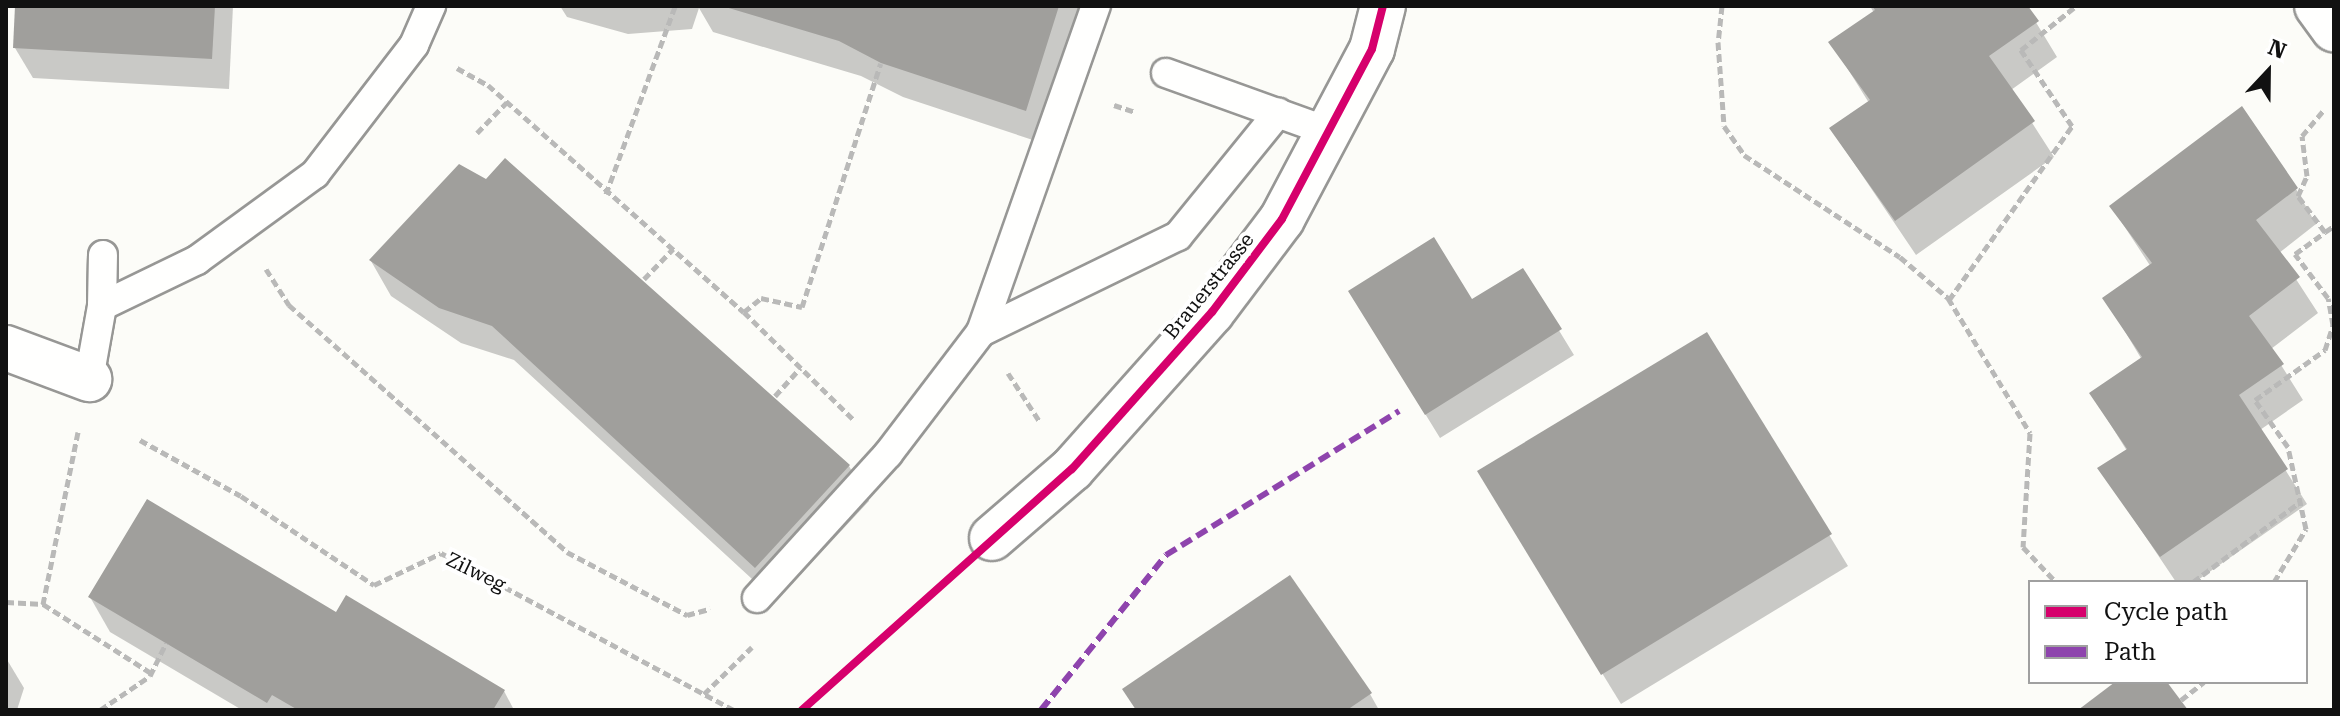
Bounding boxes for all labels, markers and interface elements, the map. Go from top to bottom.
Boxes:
north arrow [2228,32,2308,112]
text: N [2265,35,2290,64]
street label: Brauerstrasse [1159,228,1259,344]
street label: Zilweg [442,547,510,597]
legend [2028,580,2308,684]
text: Cycle path [2104,598,2228,626]
text: Path [2104,638,2156,666]

